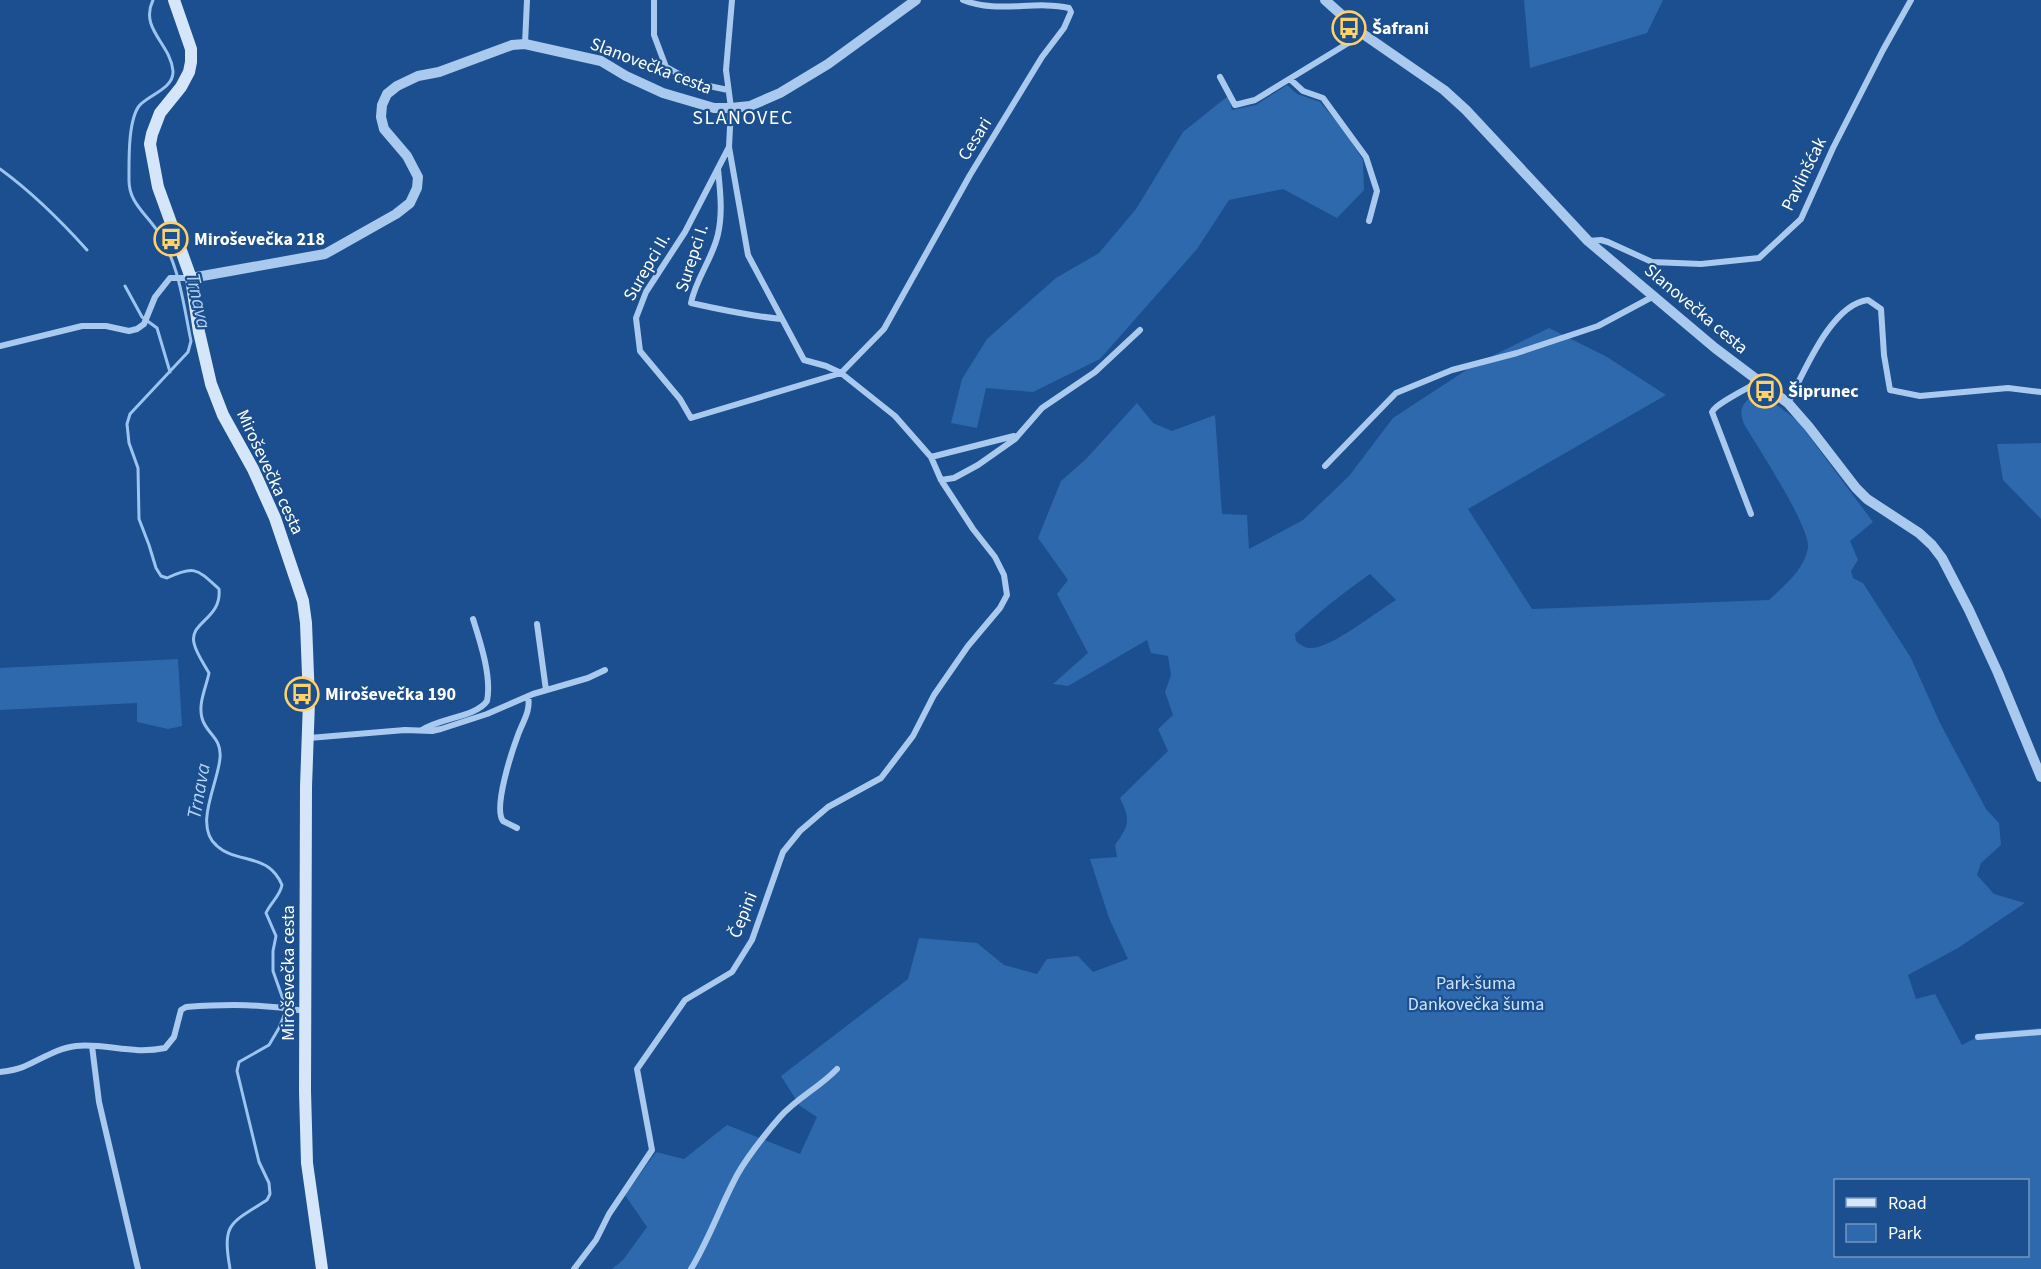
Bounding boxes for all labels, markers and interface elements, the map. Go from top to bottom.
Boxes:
bus stop icon: Šafrani [1331,10,1367,46]
place label: Šafrani [1372,16,1429,41]
street label: Slanovečka cesta [587,31,715,101]
district label: SLANOVEC [692,104,794,132]
street label: Cesari [952,113,998,165]
street label: Pavlinšćak [1775,133,1833,215]
bus stop icon: Miroševečka 218 [153,221,189,257]
street label: Surepci I. [669,221,715,295]
place label: Miroševečka 218 [194,227,325,252]
street label: Surepci II. [618,228,676,306]
street label: Slanovečka cesta [1639,258,1753,360]
water label: Trnava [178,271,218,332]
bus stop icon: Šiprunec [1747,373,1783,409]
place label: Šiprunec [1788,379,1859,404]
street label: Miroševečka cesta [230,405,310,539]
bus stop icon: Miroševečka 190 [284,676,320,712]
place label: Miroševečka 190 [325,682,456,707]
water label: Trnava [180,761,218,821]
street label: Čepini [722,888,764,942]
street label: Miroševečka cesta [276,905,301,1041]
park label: Park-šuma Dankovečka šuma [1408,971,1544,1017]
legend [1834,1179,2029,1257]
text: Road [1888,1191,1927,1216]
text: Park [1888,1221,1922,1246]

